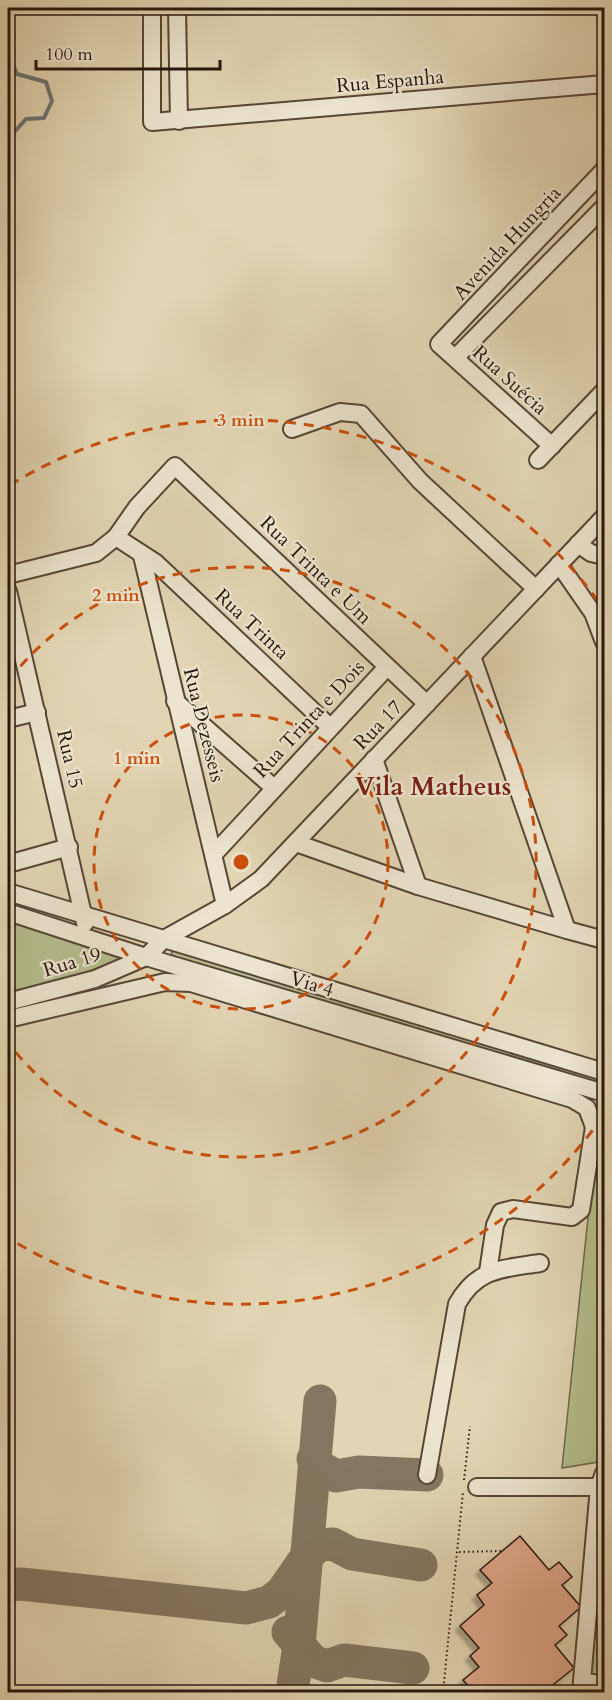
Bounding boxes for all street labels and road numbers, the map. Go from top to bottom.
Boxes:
street label: Rua Espanha [335,63,445,99]
street label: Avenida Hungria [447,180,567,306]
street label: Rua Suécia [467,339,554,421]
street label: Rua Trinta e Um [254,510,378,630]
street label: Rua Trinta [209,582,295,666]
street label: Rua Trinta e Dois [247,654,371,784]
street label: Rua Dezesseis [177,665,231,785]
street label: Rua 17 [348,694,408,756]
street label: Rua 15 [50,727,90,791]
street label: Rua 19 [40,940,104,984]
street label: Via 4 [287,965,337,1003]

